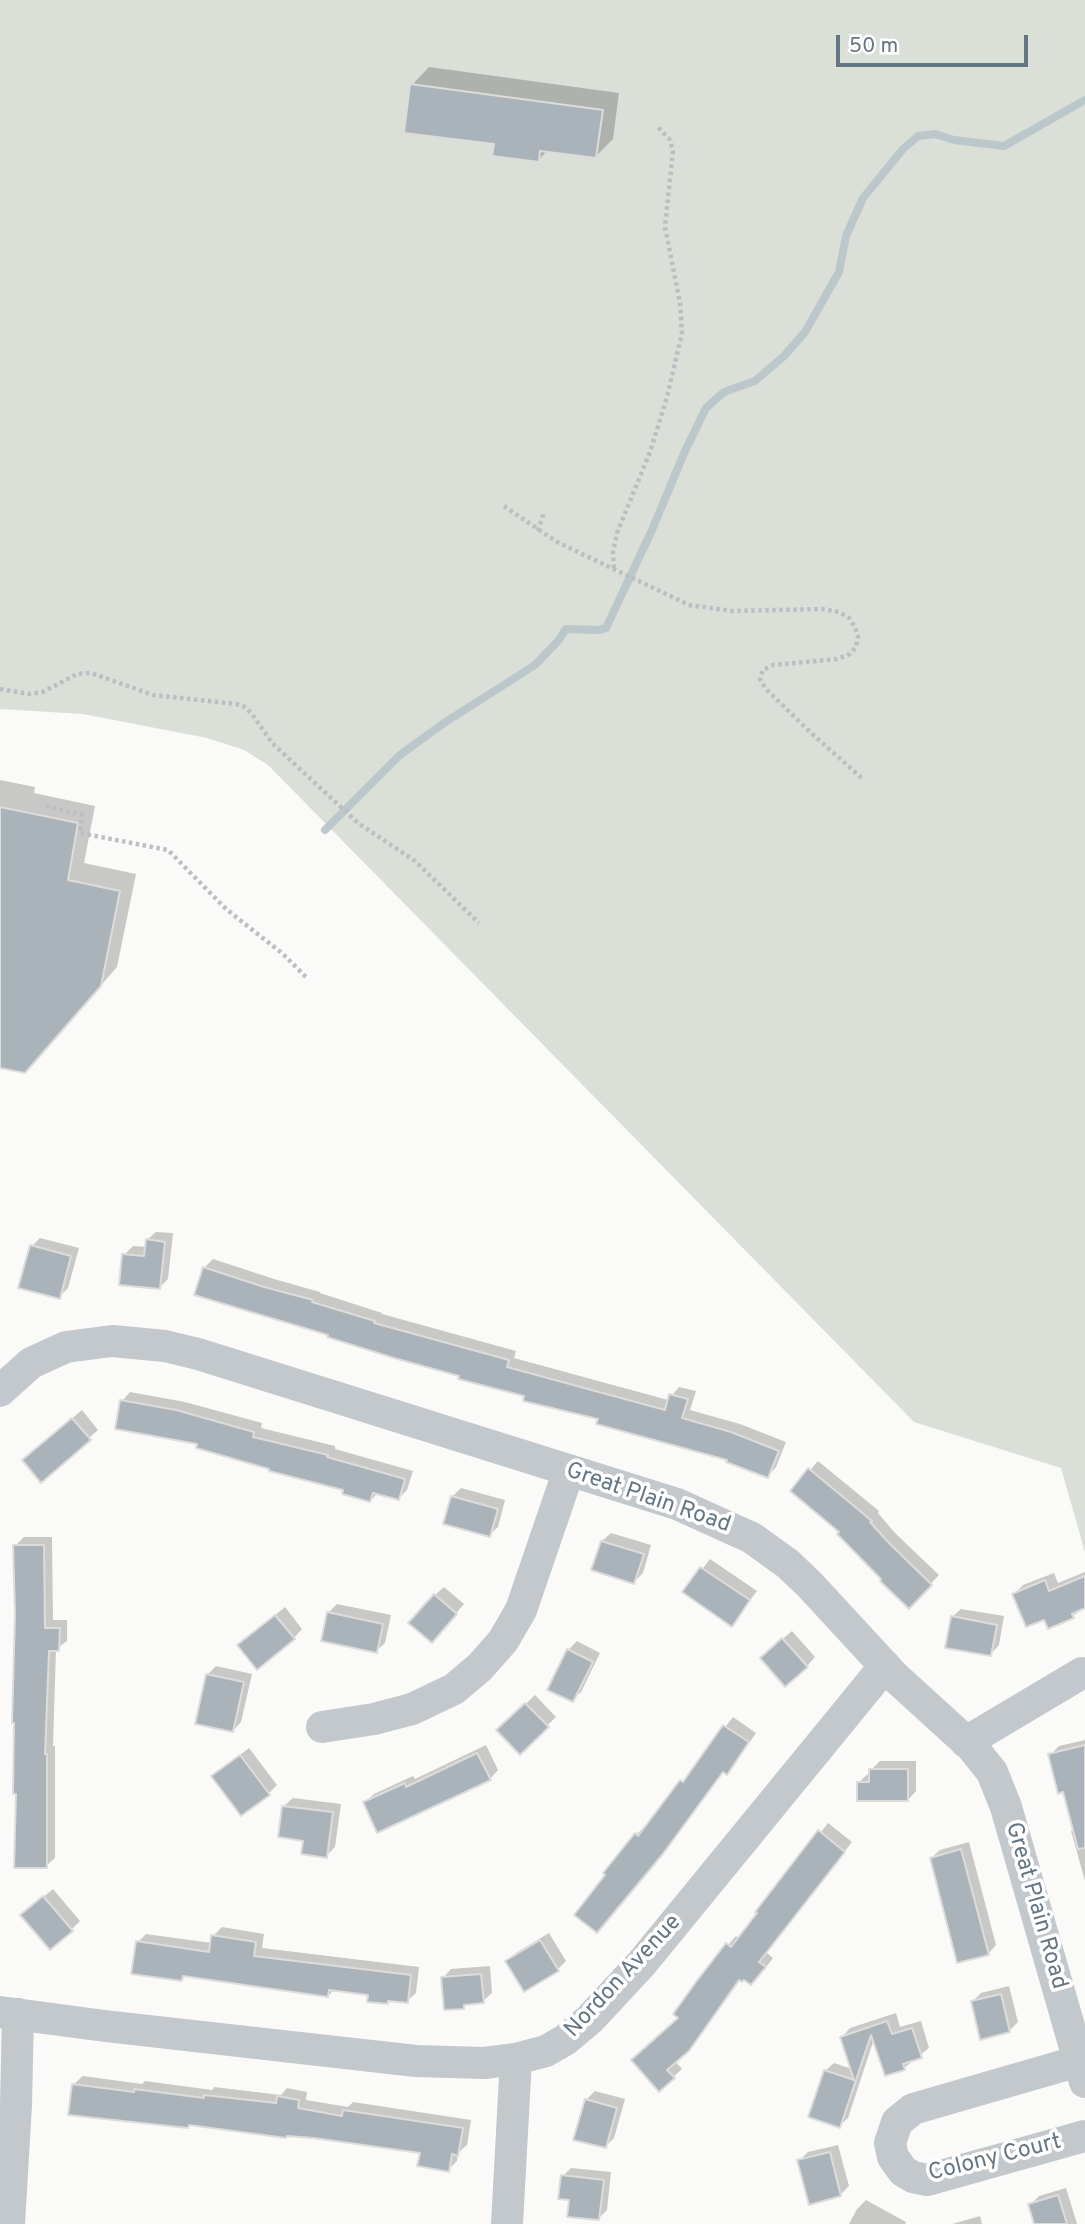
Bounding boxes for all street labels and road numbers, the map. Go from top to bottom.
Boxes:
street label: Great Plain Road [562,1458,734,1540]
street label: Great Plain Road [998,1819,1072,1993]
street label: Nordon Avenue [560,1910,688,2044]
street label: Colony Court [926,2129,1064,2189]

